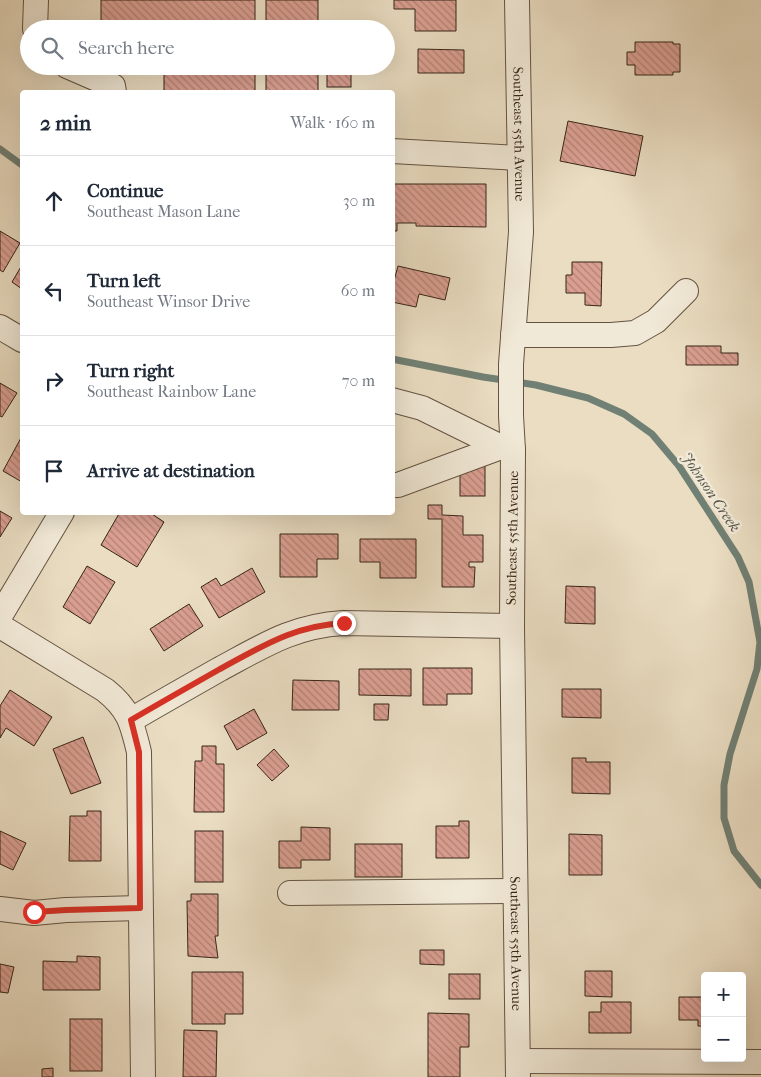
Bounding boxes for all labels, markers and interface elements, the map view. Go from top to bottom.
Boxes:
search box [20,20,395,75]
icon: search [38,34,66,62]
text: Search here [78,37,174,59]
street label: Southeast 55th Avenue [509,67,528,202]
text: 2 min [40,111,91,135]
text: Walk · 160 m [290,113,375,132]
text: Continue [87,180,163,202]
icon: ahead [40,187,68,215]
text: 30 m [343,191,375,210]
text: Southeast Mason Lane [87,202,240,221]
text: Turn left [87,270,161,292]
icon: left [40,277,68,305]
text: 60 m [341,281,375,300]
text: Southeast Winsor Drive [87,292,250,311]
text: Turn right [87,360,174,382]
icon: right [40,367,68,395]
text: 70 m [342,371,375,390]
text: Southeast Rainbow Lane [87,382,256,401]
water label: Johnson Creek [678,449,744,535]
icon: arrive [40,457,68,485]
text: Arrive at destination [87,460,255,482]
street label: Southeast 55th Avenue [503,471,522,605]
route end [333,612,356,635]
street label: Southeast 55th Avenue [506,876,525,1011]
route start [23,901,46,924]
map controls [701,972,746,1062]
button: + [701,972,746,1017]
button: − [701,1017,746,1062]

